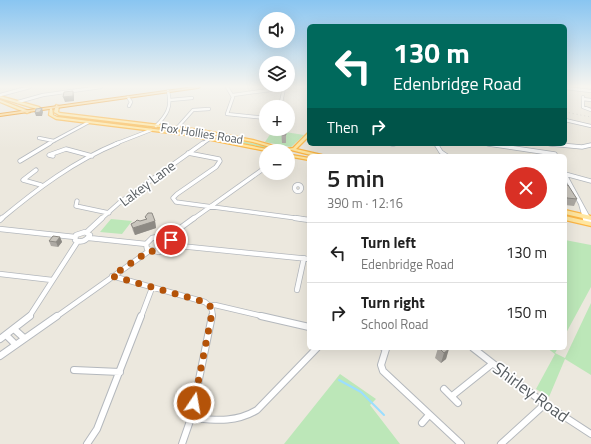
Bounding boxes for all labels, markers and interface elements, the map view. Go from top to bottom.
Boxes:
map controls [259,12,295,180]
button: sound [259,12,295,48]
text: 130 m [393,31,470,74]
icon: left [327,40,379,92]
button: layers [259,56,295,92]
text: Edenbridge Road [393,70,522,97]
button: + [259,100,295,136]
text: Then [327,116,359,139]
icon: right [367,116,389,138]
street label: Fox Hollies Road [159,117,245,149]
button: − [259,144,295,180]
street label: Lakey Lane [115,155,179,211]
text: 5 min [327,160,385,196]
button: close [505,167,547,209]
text: 390 m · 12:16 [327,193,403,213]
pin [154,223,188,257]
icon: arrive [160,229,182,251]
text: Turn left [361,231,416,254]
text: 130 m [506,241,547,264]
icon: left [327,242,349,264]
text: Edenbridge Road [361,254,454,274]
text: Turn right [361,291,425,314]
text: 150 m [506,301,547,324]
icon: right [327,302,349,324]
text: School Road [361,314,428,334]
street label: Shirley Road [487,355,575,429]
position arrow [173,382,215,424]

